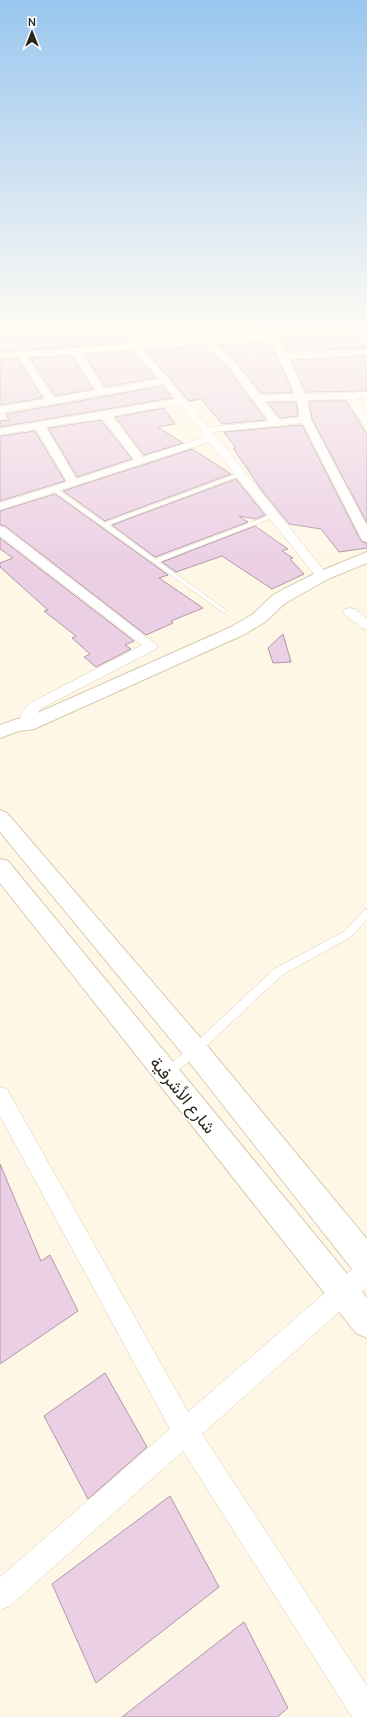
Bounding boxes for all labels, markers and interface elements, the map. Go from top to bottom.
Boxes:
north arrow [12,12,52,52]
text: N [28,14,36,29]
street label: شارع الأشرفية [144,1051,222,1139]

